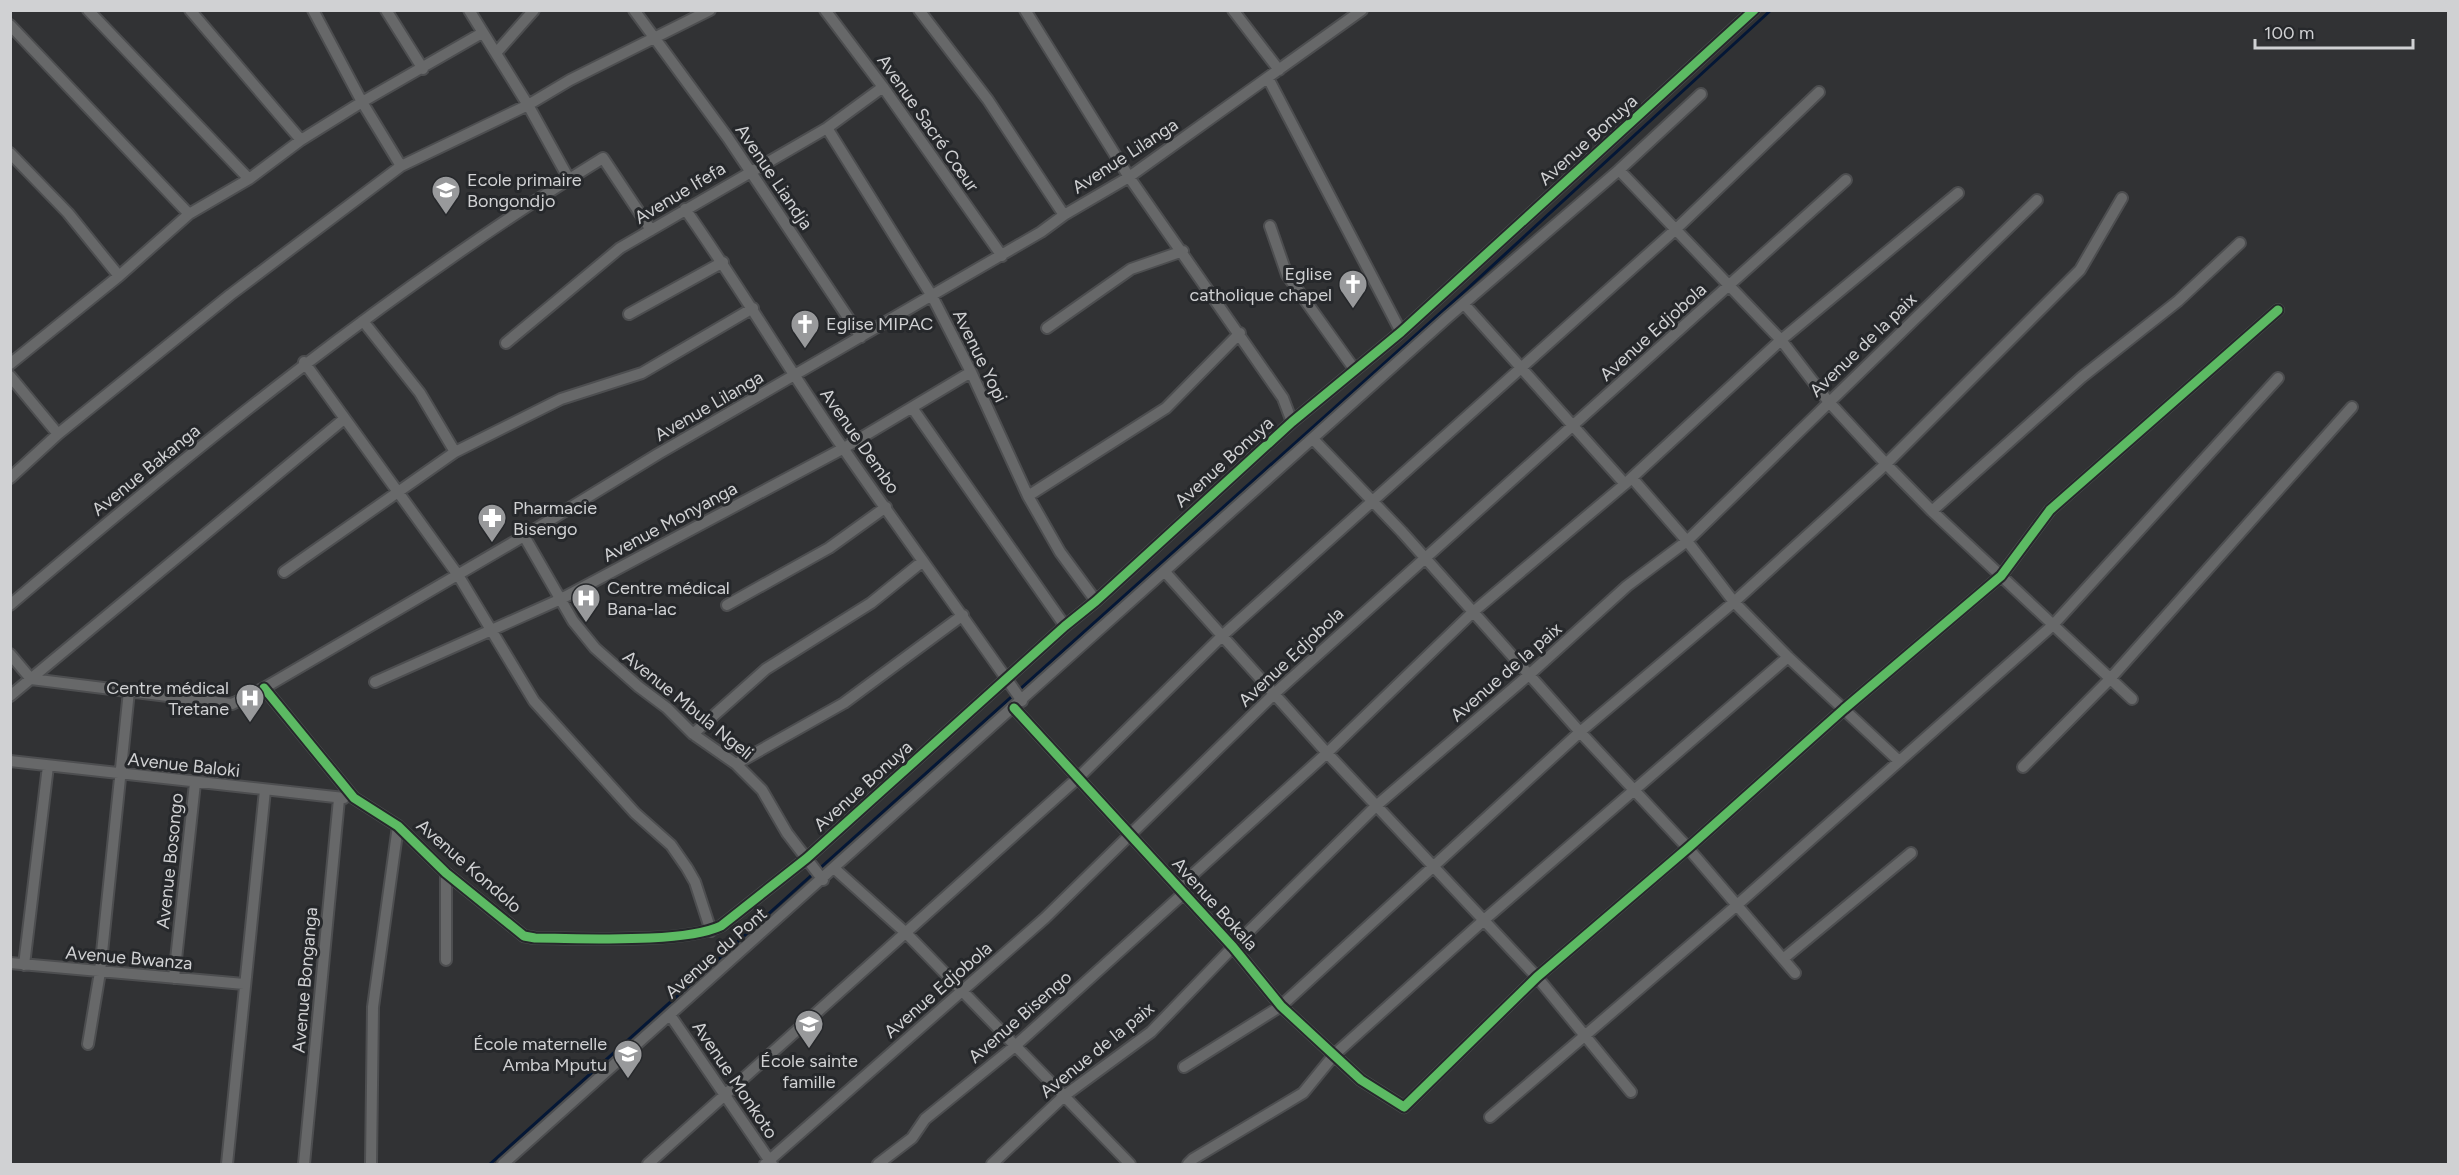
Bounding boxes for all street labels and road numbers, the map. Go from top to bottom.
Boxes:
street label: Avenue Sacré Cœur [872,50,984,196]
street label: Avenue Bonuya [1534,90,1642,190]
street label: Avenue Lilanga [1068,114,1182,198]
street label: Avenue Liandja [731,120,817,234]
street label: Avenue Ifefa [630,157,730,229]
street label: Avenue Edjobola [1595,278,1711,386]
street label: Avenue de la paix [1805,288,1921,402]
street label: Avenue Yopi [948,306,1012,406]
street label: Avenue Lilanga [651,366,767,446]
street label: Avenue Dembo [815,384,905,498]
street label: Avenue Bonuya [1170,412,1278,512]
street label: Avenue Bakanga [87,420,205,520]
street label: Avenue Monyanga [599,477,741,567]
street label: Avenue Edjobola [1234,603,1348,711]
street label: Avenue de la paix [1446,617,1566,726]
street label: Avenue Mbula Ngeli [618,646,758,764]
street label: Avenue Bonuya [809,736,917,836]
street label: Avenue Baloki [127,748,241,782]
street label: Avenue Bosongo [152,792,188,930]
street label: Avenue Kondolo [412,814,526,918]
street label: Avenue Bokala [1167,853,1263,955]
street label: Avenue du Pont [661,903,772,1003]
street label: Avenue Bonganga [288,906,322,1054]
street label: Avenue Edjobola [879,937,997,1043]
street label: Avenue Bwanza [65,941,193,975]
street label: Avenue Bisengo [964,966,1076,1068]
street label: Avenue de la paix [1036,997,1159,1103]
street label: Avenue Monkoto [688,1017,782,1143]

